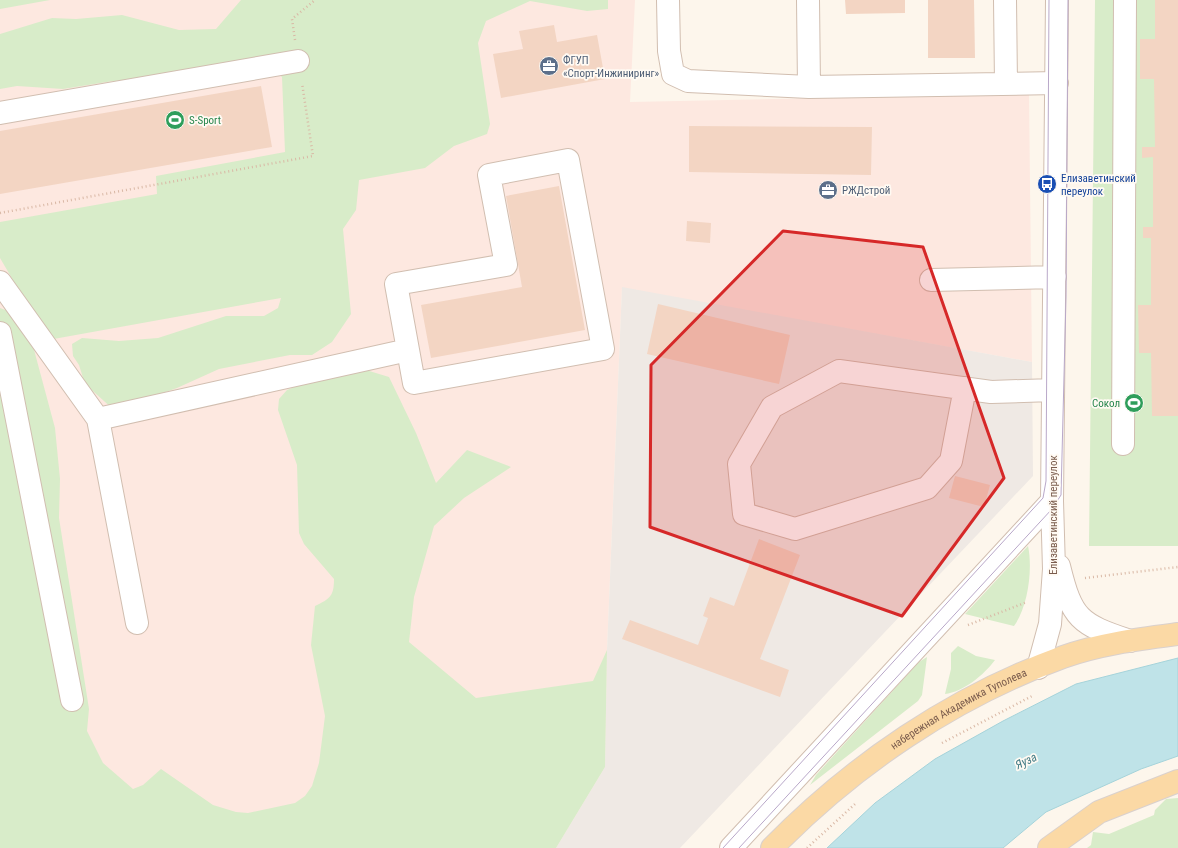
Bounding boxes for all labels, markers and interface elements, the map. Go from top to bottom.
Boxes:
place label: ФГУП «Спорт-Инжиниринг» [563,54,660,80]
office icon: ФГУП «Спорт-Инжиниринг» [538,55,560,77]
sports icon: S-Sport [164,109,186,131]
place label: S-Sport [189,114,221,127]
place label: Елизаветинский переулок [1061,172,1136,198]
bus stop icon: Елизаветинский переулок [1036,173,1058,195]
office icon: РЖДстрой [817,179,839,201]
place label: РЖДстрой [842,184,890,197]
sports icon: Сокол [1123,392,1145,414]
place label: Сокол [1092,397,1120,410]
street label: Елизаветинский переулок [1047,455,1060,575]
street label: набережная Академика Туполева [888,666,1029,752]
water label: Яуза [1012,750,1039,773]

